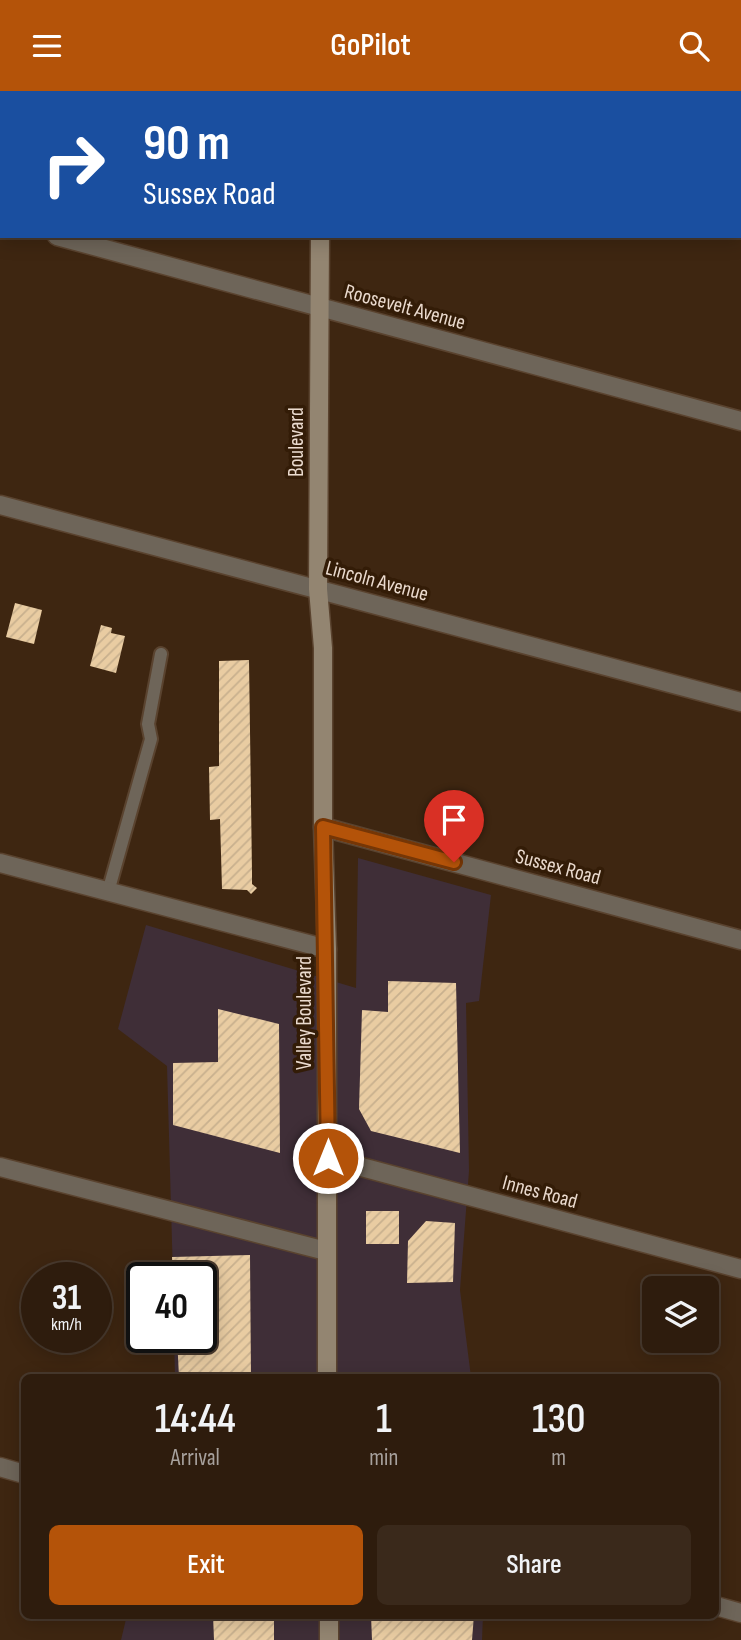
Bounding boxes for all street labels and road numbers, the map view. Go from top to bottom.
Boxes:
street label: Roosevelt Avenue [342,279,468,335]
street label: Boulevard [284,407,309,477]
street label: Lincoln Avenue [323,555,431,607]
street label: Sussex Road [513,844,603,890]
street label: Valley Boulevard [292,956,317,1070]
street label: Innes Road [500,1170,580,1214]

